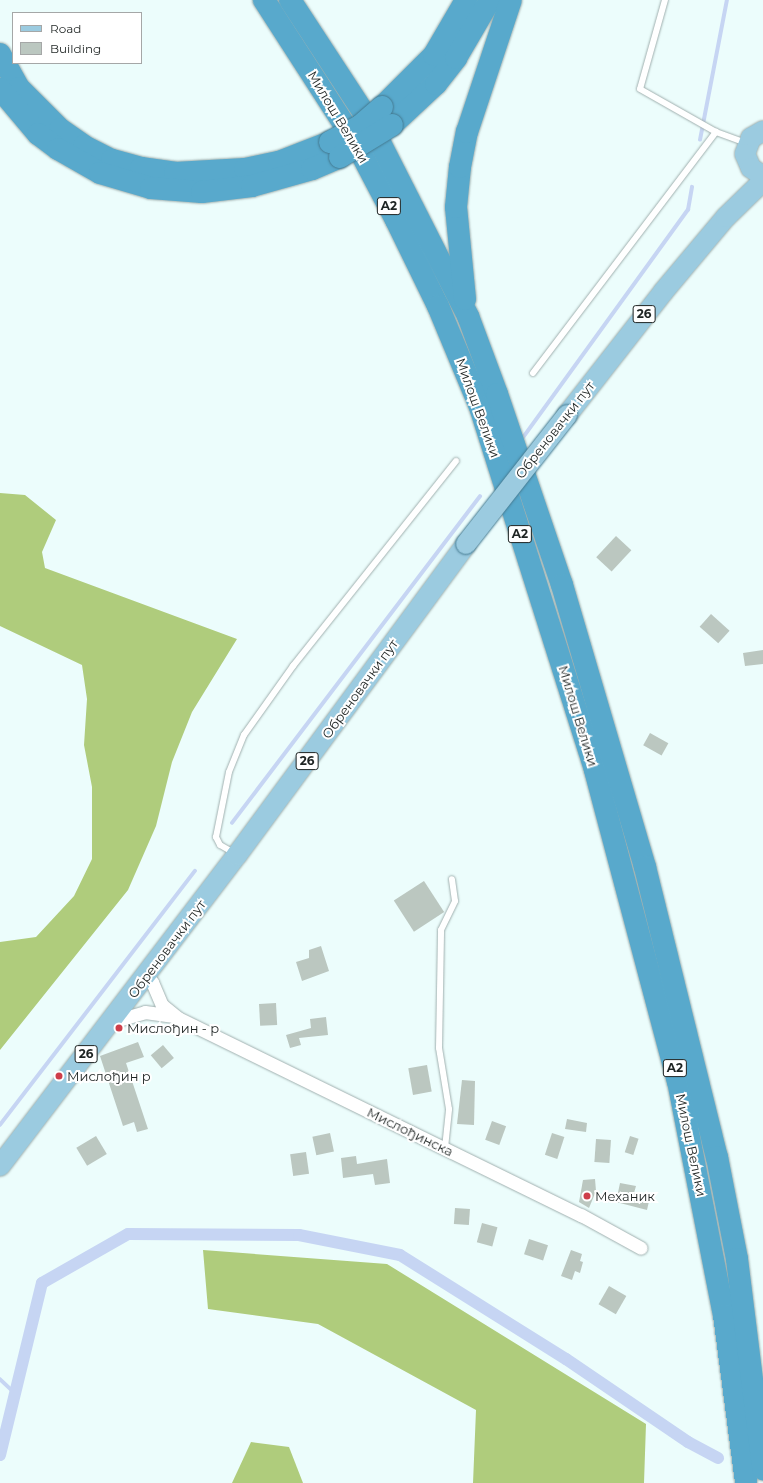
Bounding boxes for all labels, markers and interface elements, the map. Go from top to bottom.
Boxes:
legend [12,12,142,64]
text: Road [50,21,81,36]
text: Building [50,41,101,56]
street label: Милош Велики [304,68,372,166]
road number: A2 [376,196,402,216]
road number: 26 [632,304,656,324]
street label: Милош Велики [453,356,503,460]
street label: Обреновачки пут [512,378,598,482]
road number: A2 [507,524,533,544]
street label: Обреновачки пут [319,636,401,742]
street label: Милош Велики [555,664,601,768]
road number: 26 [295,751,319,771]
street label: Обреновачки пут [125,897,209,1001]
place label: Мислођин - р [127,1020,219,1036]
marker: Мислођин - р [114,1023,124,1033]
road number: 26 [74,1044,98,1064]
road number: A2 [662,1058,688,1078]
place label: Мислођин р [67,1068,151,1084]
marker: Мислођин р [54,1071,64,1081]
street label: Милош Велики [672,1092,710,1198]
street label: Мислођинска [364,1104,456,1160]
place label: Механик [595,1188,655,1204]
marker: Механик [582,1191,592,1201]

